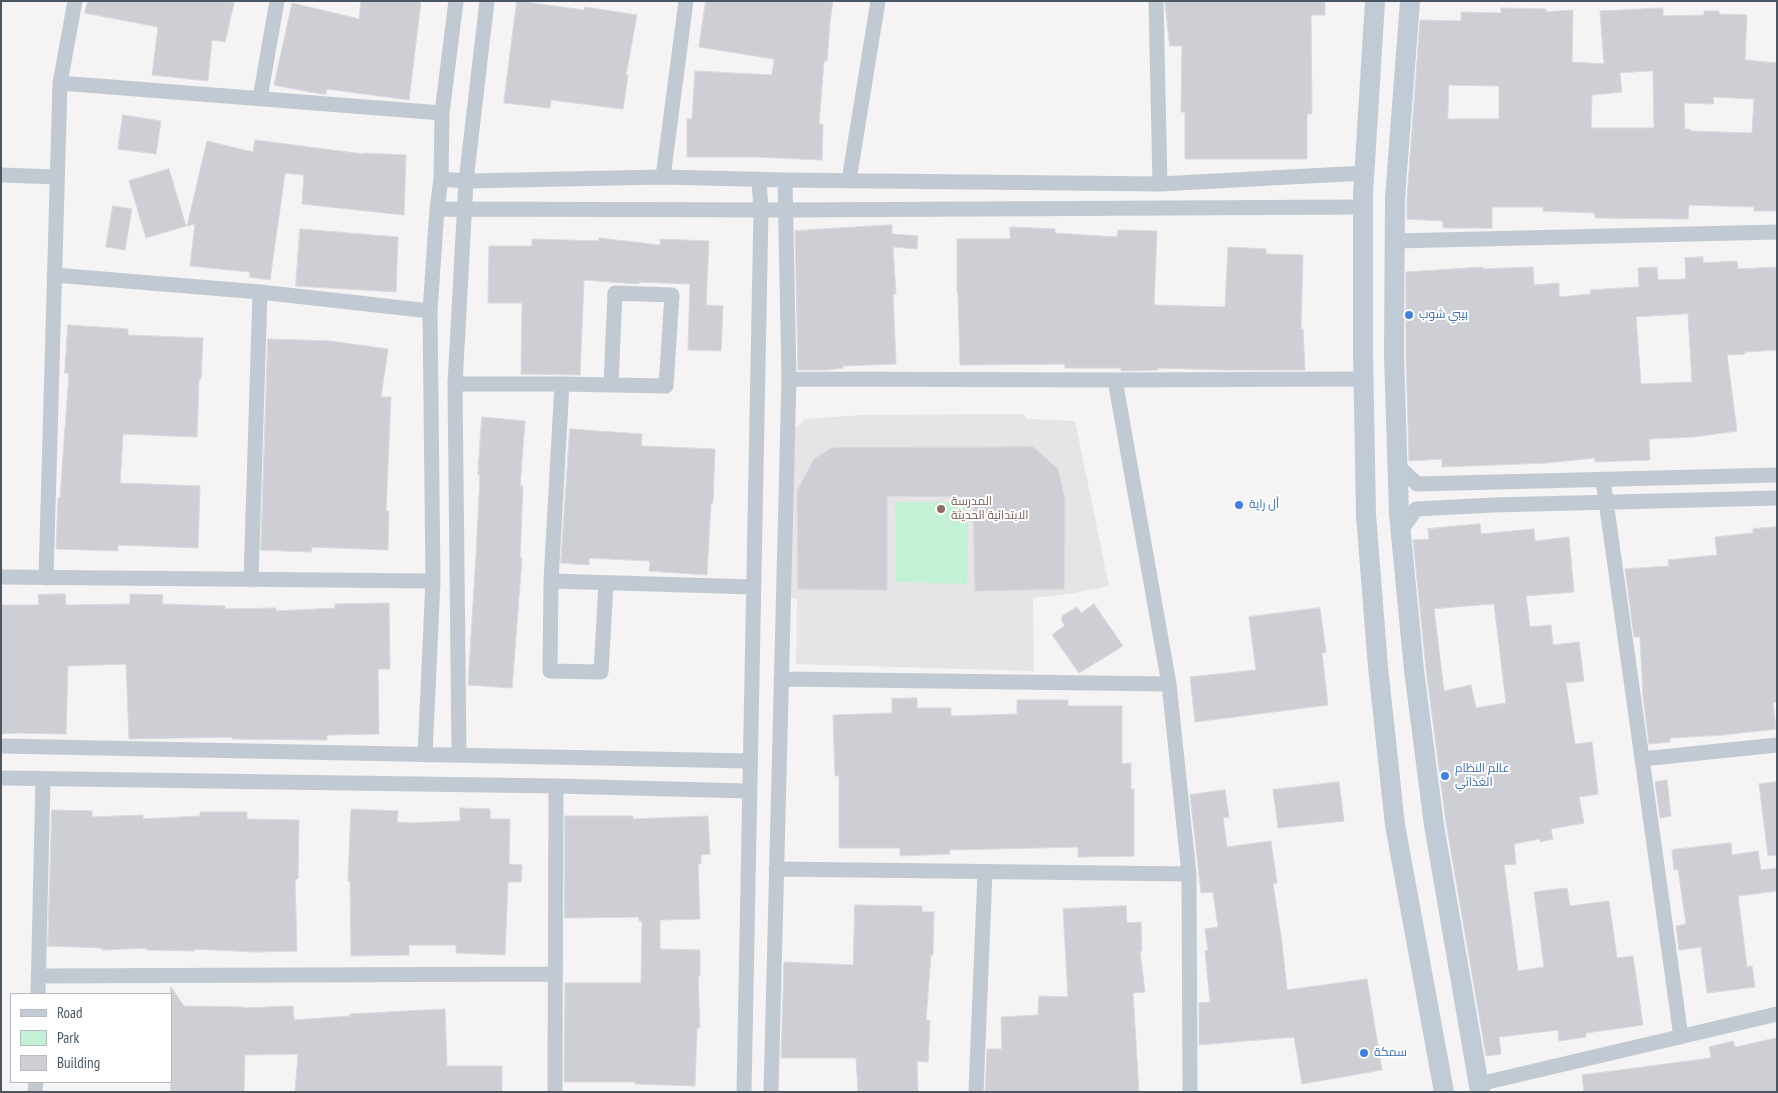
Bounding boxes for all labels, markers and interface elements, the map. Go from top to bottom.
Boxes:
place label: بيبي شوب [1419,308,1468,322]
marker: بيبي شوب [1403,309,1415,321]
place label: المدرسة الابتدائية الحديثة [951,495,1028,523]
place label: أل راية [1249,498,1279,512]
marker: أل راية [1233,499,1245,511]
marker: المدرسة الابتدائية الحديثة [935,503,947,515]
place label: عالم النظام الغذائي [1455,762,1509,790]
marker: عالم النظام الغذائي [1439,770,1451,782]
legend [10,993,172,1083]
text: Road [57,1003,83,1022]
text: Park [57,1028,79,1047]
place label: سمكة [1374,1046,1407,1060]
marker: سمكة [1358,1047,1370,1059]
text: Building [57,1053,100,1072]

